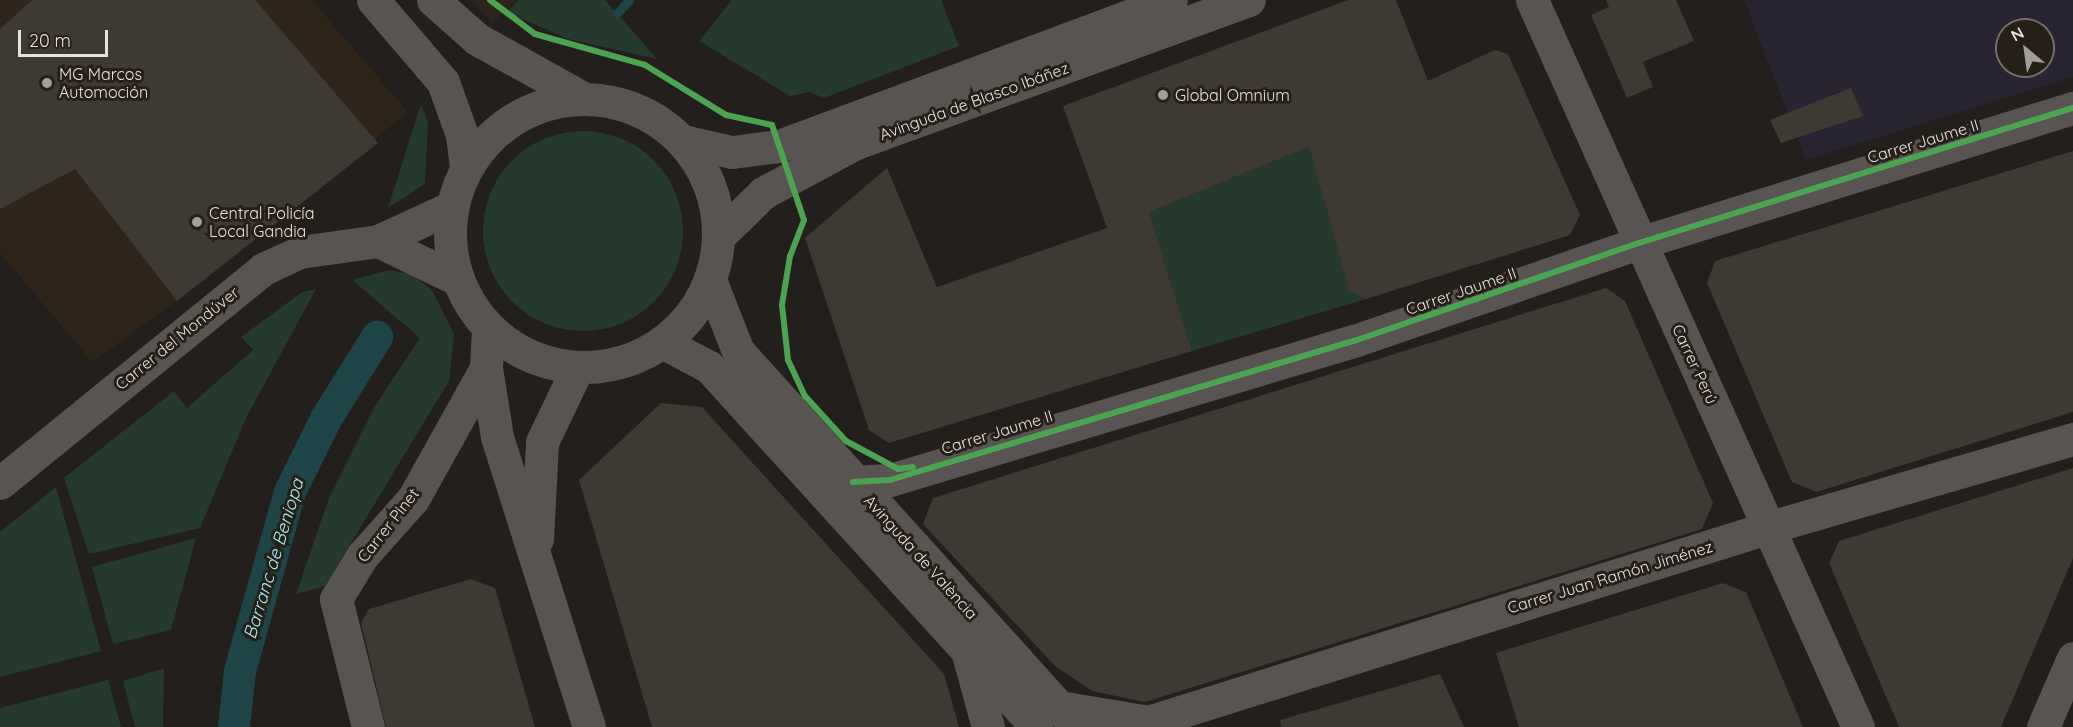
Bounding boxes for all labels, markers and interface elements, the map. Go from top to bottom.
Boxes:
scale bar [21,18,111,56]
north arrow [1995,18,2055,78]
text: N [2007,22,2027,46]
text: 20 m [29,29,71,52]
street label: Avinguda de Blasco Ibáñez [877,58,1071,144]
place label: MG Marcos Automoción [59,64,148,102]
marker: MG Marcos Automoción [40,76,54,90]
place label: Global Omnium [1175,85,1290,105]
marker: Global Omnium [1156,88,1170,102]
street label: Carrer Jaume II [1865,115,1981,167]
place label: Central Policía Local Gandia [209,203,314,241]
marker: Central Policía Local Gandia [190,215,204,229]
street label: Carrer Jaume II [1403,263,1519,319]
street label: Carrer del Mondúver [111,282,243,394]
street label: Carrer Perú [1668,321,1722,407]
street label: Carrer Jaume II [939,406,1055,458]
water label: Barranc de Beniopa [239,476,309,642]
street label: Carrer Pinet [353,484,423,566]
street label: Avinguda de València [860,491,982,623]
street label: Carrer Juan Ramón Jiménez [1505,537,1715,617]

